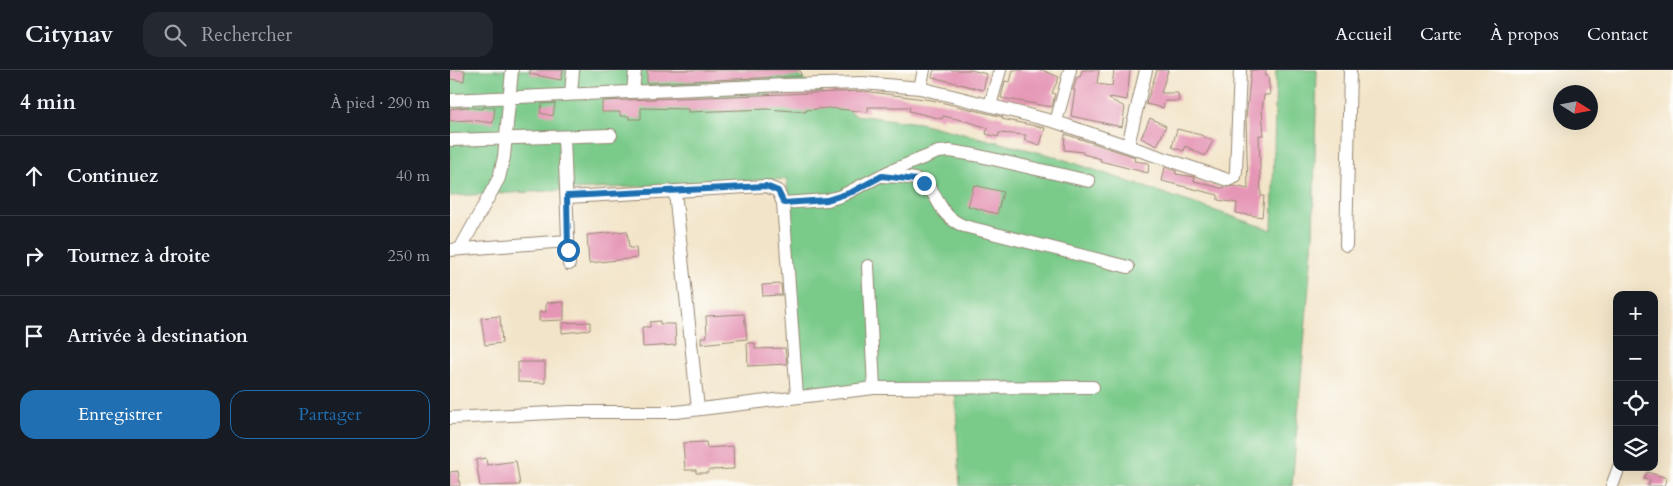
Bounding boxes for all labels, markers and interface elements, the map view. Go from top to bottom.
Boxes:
search box [143,12,493,57]
text: Citynav [25,18,113,51]
icon: search [161,21,189,49]
text: Rechercher [201,22,292,48]
text: Accueil [1335,22,1392,47]
text: Carte [1420,22,1462,47]
text: À propos [1490,22,1559,47]
text: Contact [1587,22,1648,47]
north arrow [1553,85,1598,130]
text: 4 min [20,88,76,117]
text: À pied · 290 m [330,92,430,114]
icon: ahead [20,162,48,190]
text: Continuez [67,163,158,189]
text: 40 m [396,165,430,187]
route end [913,172,936,195]
route start [557,239,580,262]
icon: right [20,242,48,270]
text: Tournez à droite [67,243,210,269]
text: 250 m [388,245,430,267]
map controls [1613,291,1658,471]
button: + [1613,291,1658,336]
icon: arrive [20,322,48,350]
text: Arrivée à destination [67,323,248,349]
button: − [1613,336,1658,381]
button: locate [1613,381,1658,426]
button: Enregistrer [20,390,220,439]
button: Partager [230,390,430,439]
button: layers [1613,426,1658,471]

